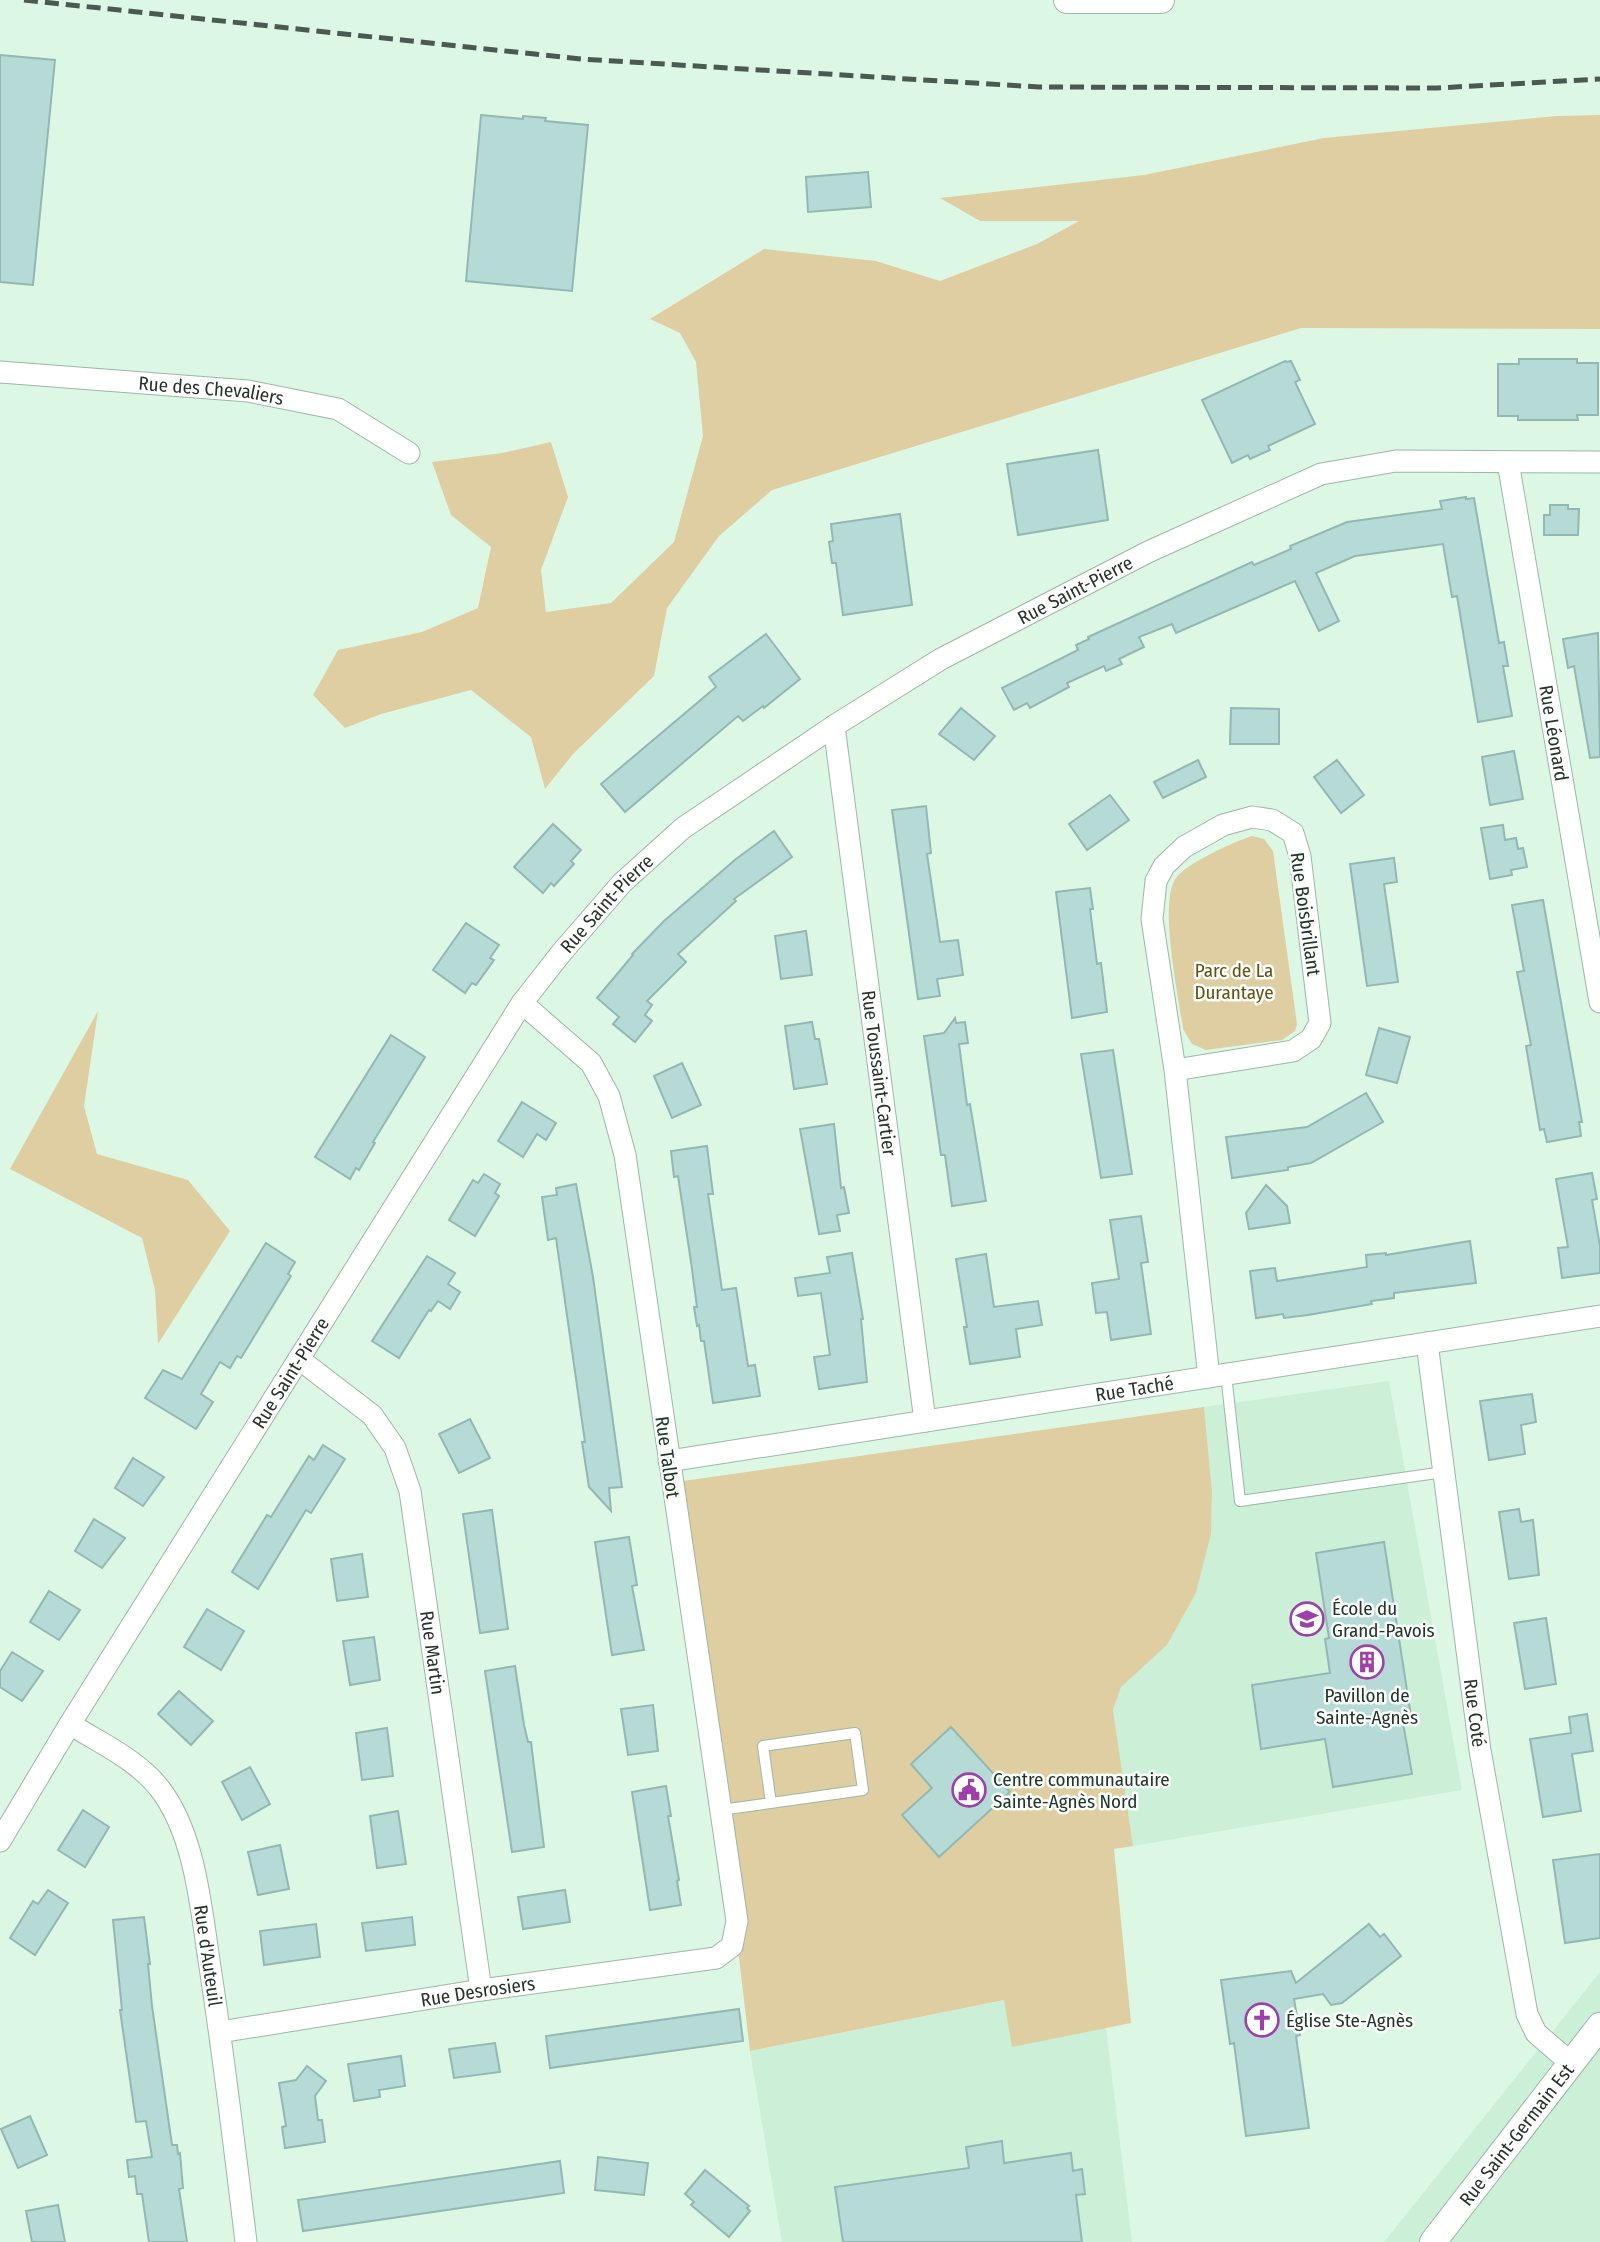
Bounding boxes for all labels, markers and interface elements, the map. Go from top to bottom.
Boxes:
street label: Rue des Chevaliers [138,372,286,410]
street label: Rue Saint-Pierre [1014,551,1137,629]
street label: Rue Léonard [1534,683,1573,783]
street label: Rue Saint-Pierre [555,850,658,958]
street label: Rue Boisbrillant [1285,851,1326,978]
park label: Parc de La Durantaye [1194,959,1274,1004]
street label: Rue Toussaint-Cartier [857,989,901,1158]
street label: Rue Saint-Pierre [247,1313,334,1433]
street label: Rue Taché [1094,1372,1175,1406]
street label: Rue Talbot [650,1415,685,1500]
place label: École du Grand-Pavois [1332,1597,1435,1642]
school or university icon: École du Grand-Pavois [1288,1600,1326,1638]
street label: Rue Martin [415,1609,450,1696]
building icon: Pavillon de Sainte-Agnès [1348,1643,1386,1681]
street label: Rue Coté [1459,1677,1491,1749]
place label: Pavillon de Sainte-Agnès [1316,1684,1418,1729]
place label: Centre communautaire Sainte-Agnès Nord [993,1768,1170,1813]
public building icon: Centre communautaire Sainte-Agnès Nord [950,1771,988,1809]
street label: Rue d'Auteuil [189,1903,227,2008]
street label: Rue Desrosiers [419,1972,537,2012]
church icon: Église Ste-Agnès [1243,2001,1281,2039]
place label: Église Ste-Agnès [1286,2009,1413,2032]
street label: Rue Saint-Germain Est [1454,2058,1579,2210]

